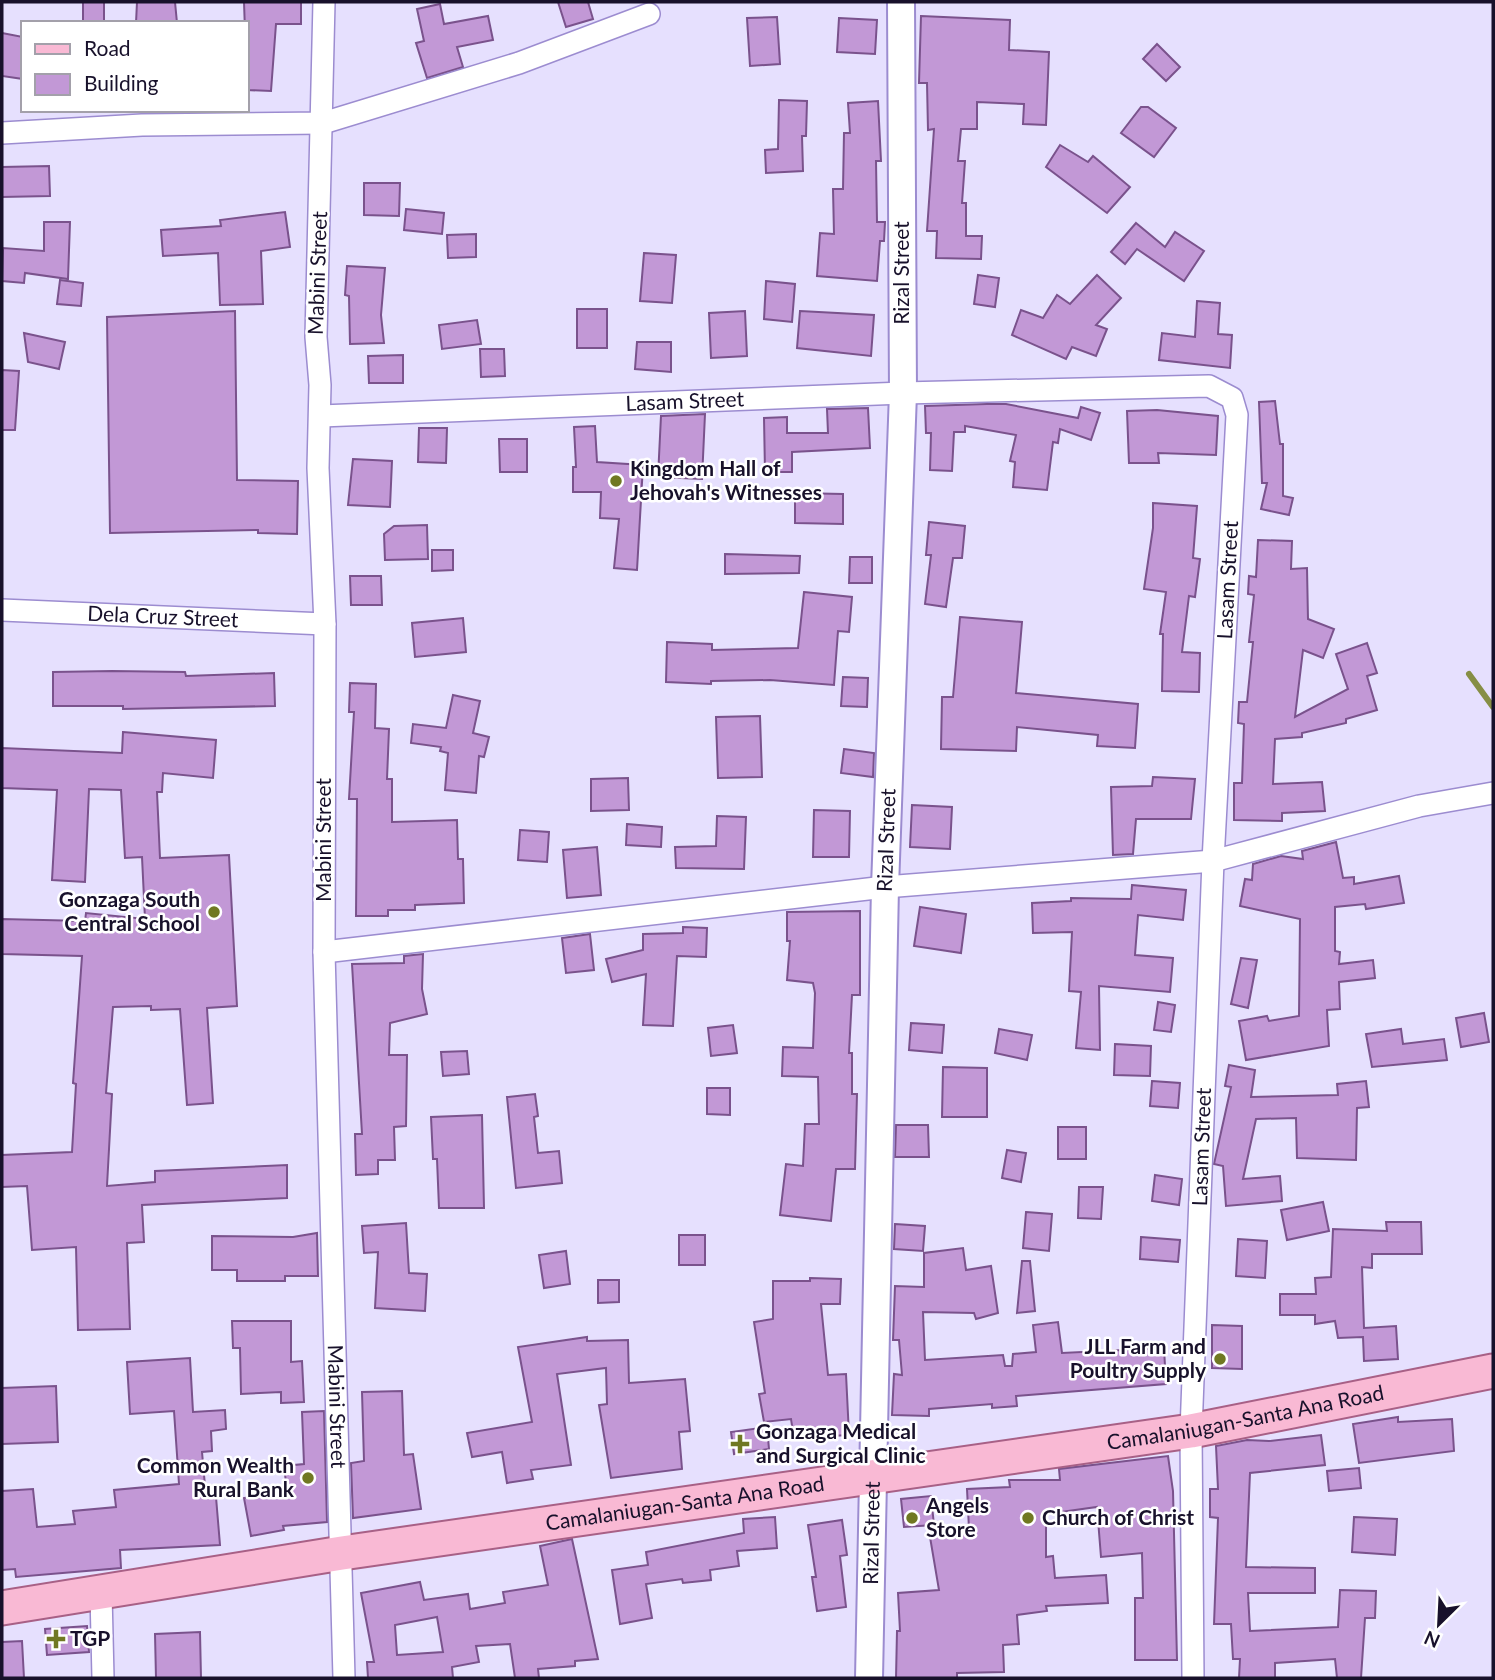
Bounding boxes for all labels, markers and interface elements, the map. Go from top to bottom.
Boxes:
legend [21,21,248,112]
text: Road [84,35,131,60]
text: Building [84,70,159,95]
street label: Mabini Street [302,210,331,335]
street label: Rizal Street [888,221,913,325]
street label: Lasam Street [625,385,745,415]
place label: Kingdom Hall of Jehovah's Witnesses [630,455,822,504]
marker: Kingdom Hall of Jehovah's Witnesses [608,473,624,489]
street label: Lasam Street [1211,520,1242,640]
street label: Dela Cruz Street [87,600,239,631]
street label: Mabini Street [310,778,335,902]
street label: Rizal Street [871,787,900,892]
place label: Gonzaga South Central School [59,886,200,935]
marker: Gonzaga South Central School [206,904,222,920]
street label: Lasam Street [1186,1087,1215,1207]
place label: JLL Farm and Poultry Supply [1070,1333,1207,1382]
street label: Mabini Street [324,1344,352,1469]
marker: JLL Farm and Poultry Supply [1212,1351,1228,1367]
street label: Camalaniugan-Santa Ana Road [1105,1379,1386,1454]
place label: Gonzaga Medical and Surgical Clinic [756,1418,926,1467]
marker: Gonzaga Medical and Surgical Clinic [730,1434,750,1454]
place label: Common Wealth Rural Bank [137,1452,295,1501]
marker: Common Wealth Rural Bank [300,1470,316,1486]
street label: Camalaniugan-Santa Ana Road [544,1470,826,1535]
street label: Rizal Street [857,1480,884,1585]
place label: Angels Store [925,1492,989,1541]
place label: Church of Christ [1042,1504,1194,1529]
marker: Angels Store [904,1510,920,1526]
marker: Church of Christ [1020,1510,1036,1526]
north arrow [1404,1589,1474,1659]
place label: TGP [70,1625,110,1650]
text: N [1421,1627,1443,1653]
marker: TGP [48,1631,64,1647]

